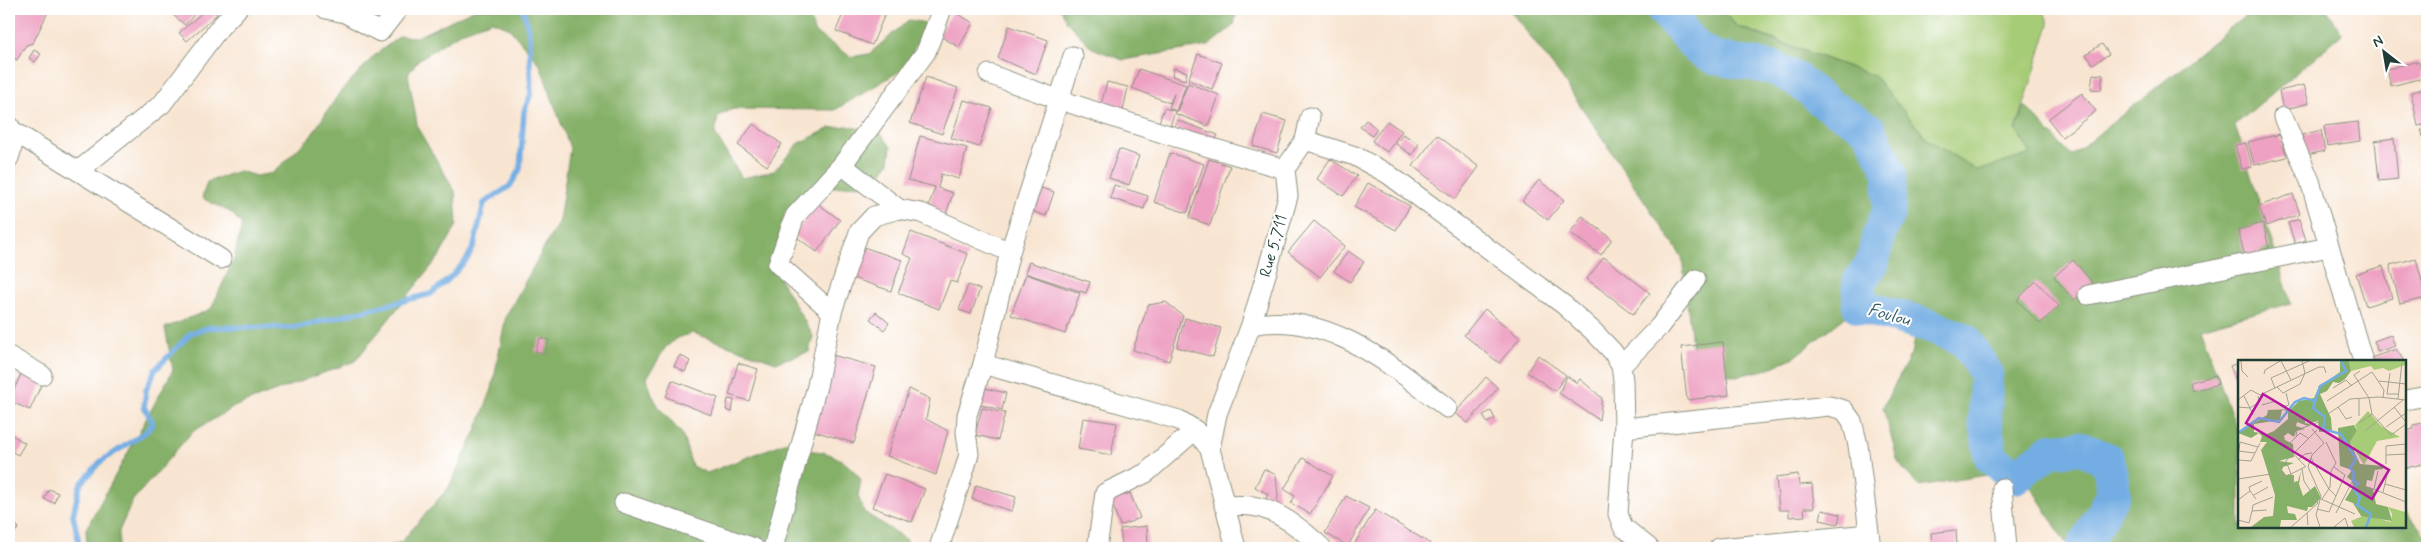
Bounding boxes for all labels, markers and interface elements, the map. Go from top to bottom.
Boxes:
north arrow [2358,28,2408,78]
text: N [2369,32,2386,52]
street label: Rue 5.711 [1255,212,1293,280]
water label: Foulou [1865,298,1914,332]
inset map [2238,360,2406,527]

